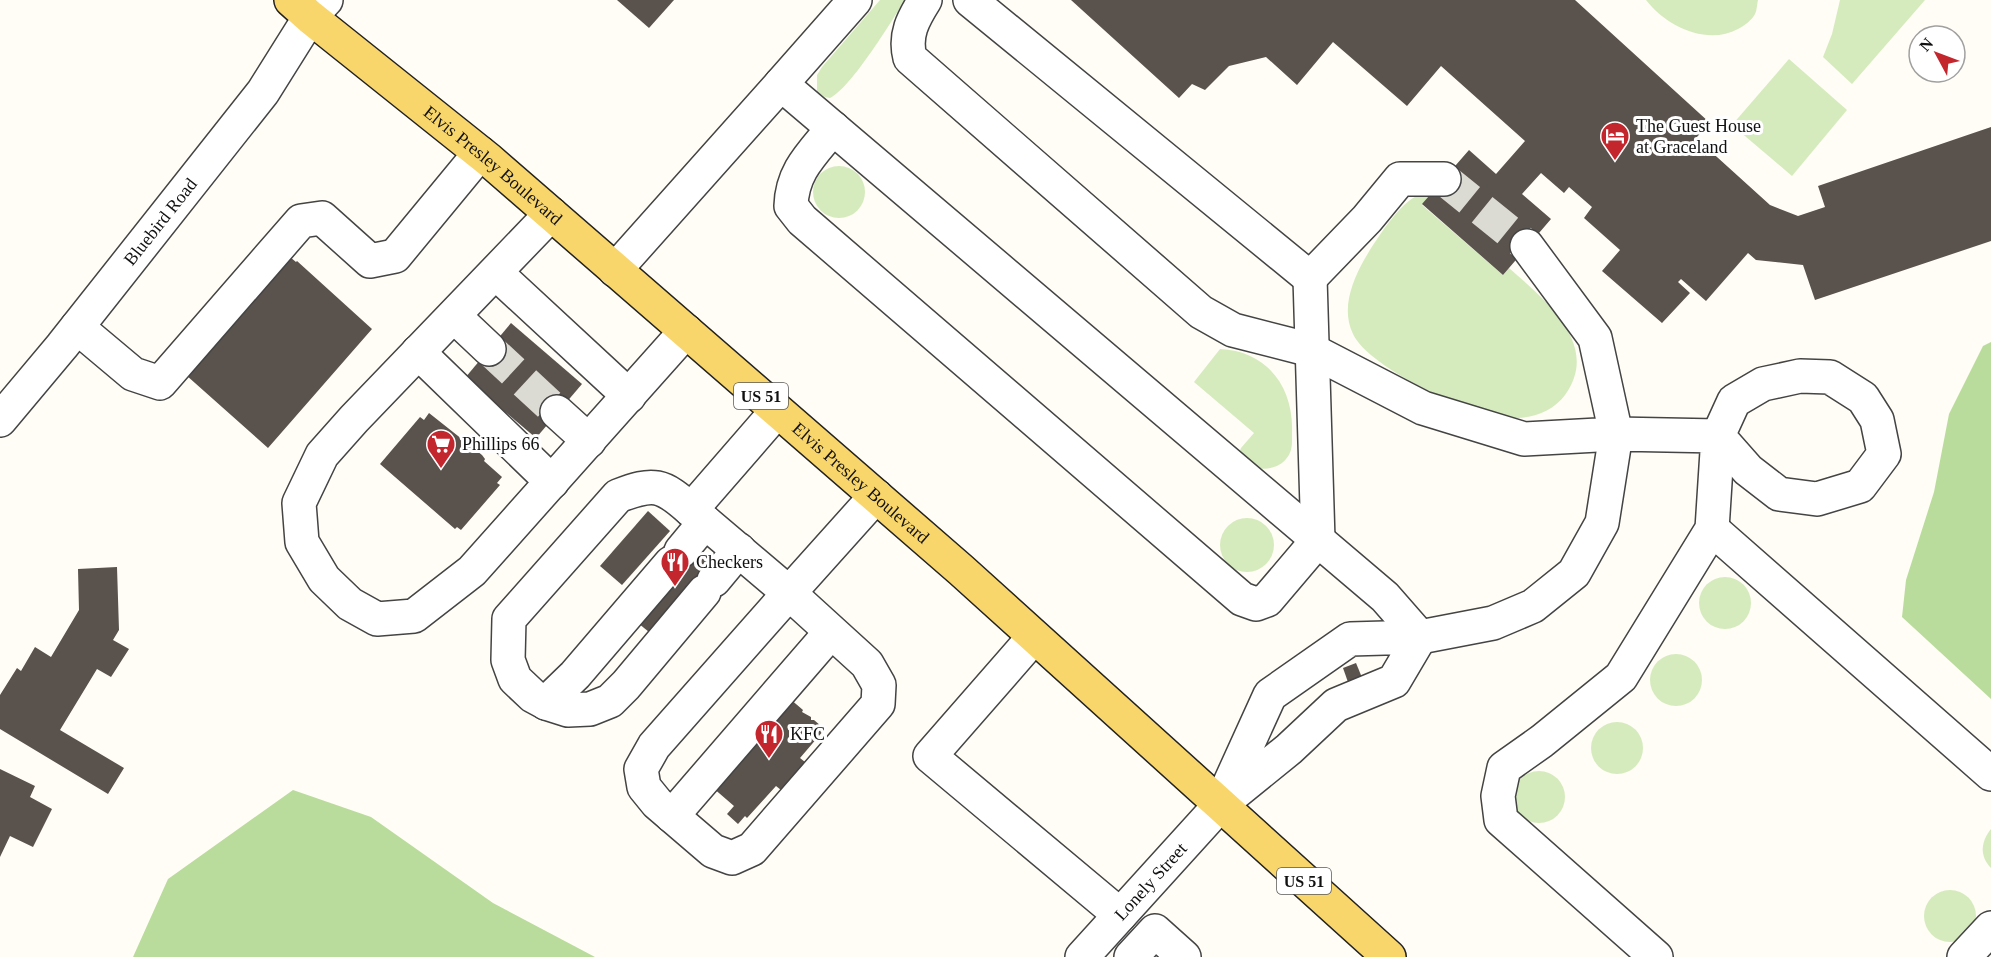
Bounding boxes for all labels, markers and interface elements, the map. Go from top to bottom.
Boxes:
north arrow [1907,24,1967,84]
text: N [1916,34,1937,54]
street label: Elvis Presley Boulevard [420,102,566,229]
place label: The Guest House at Graceland [1636,116,1761,157]
hotel icon: The Guest House at Graceland [1599,120,1631,162]
street label: Bluebird Road [120,174,201,269]
road number: US 51 [734,383,788,409]
street label: Elvis Presley Boulevard [788,418,933,548]
supermarket icon: Phillips 66 [425,428,457,470]
place label: Phillips 66 [462,434,540,454]
restaurant icon: Checkers [659,546,691,588]
place label: Checkers [696,552,763,572]
restaurant icon: KFC [753,718,785,760]
place label: KFC [790,724,825,744]
street label: Lonely Street [1110,839,1191,924]
road number: US 51 [1277,868,1331,894]

